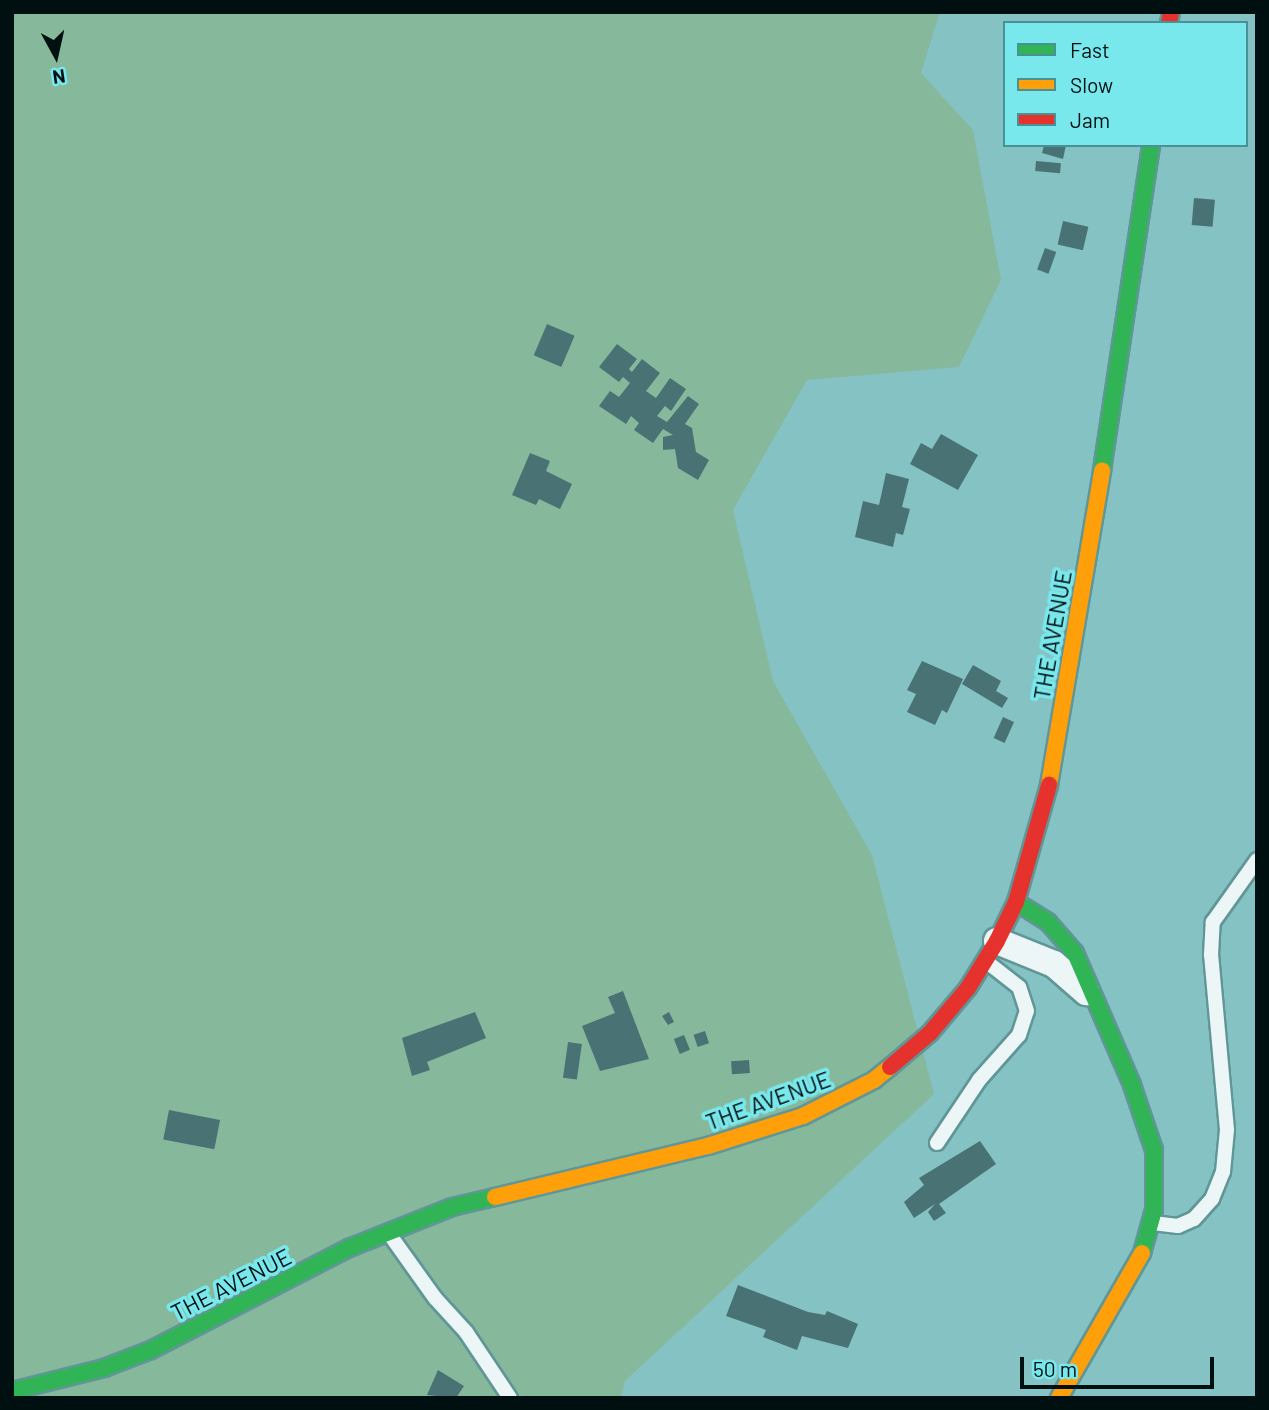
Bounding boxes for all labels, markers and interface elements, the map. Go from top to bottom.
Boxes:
north arrow [21,21,91,91]
legend [1003,21,1248,147]
text: Fast [1070,37,1110,62]
text: N [51,65,67,90]
text: Slow [1070,72,1113,97]
text: Jam [1070,107,1110,132]
street label: THE AVENUE [1027,568,1077,702]
street label: THE AVENUE [702,1065,834,1135]
street label: THE AVENUE [166,1242,296,1326]
scale bar [1024,1344,1218,1388]
text: 50 m [1033,1356,1077,1381]

